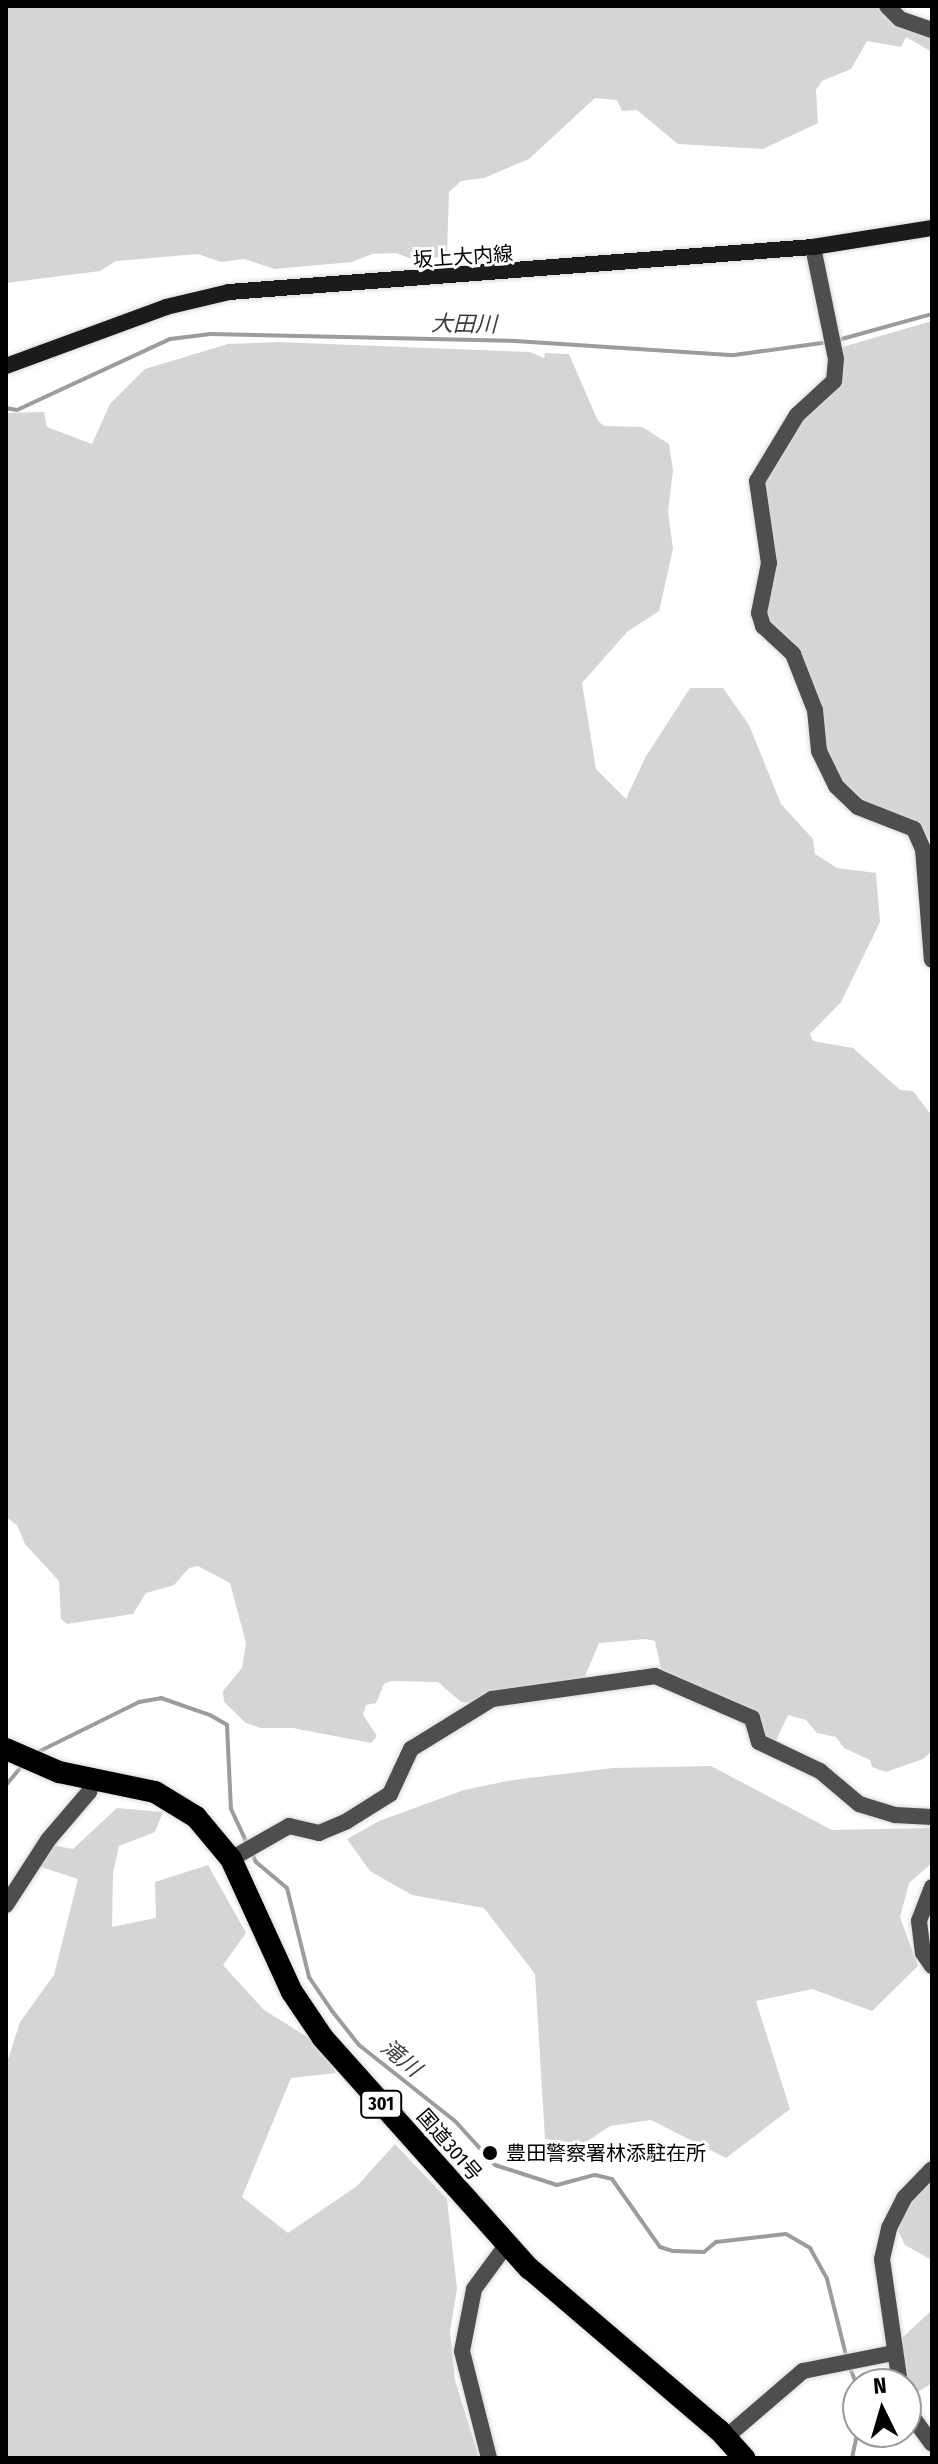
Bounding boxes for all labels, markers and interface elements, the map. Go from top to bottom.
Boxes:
street label: 坂上大内線 [412,242,514,272]
water label: 大田川 [431,310,497,338]
water label: 滝川 [376,2034,426,2082]
road number: 301 [359,2090,403,2118]
street label: 国道301号 [411,2104,487,2186]
place label: 豊田警察署林添駐在所 [506,2141,706,2165]
marker: 豊田警察署林添駐在所 [481,2144,499,2162]
north arrow [842,2368,922,2448]
text: N [872,2372,888,2400]

